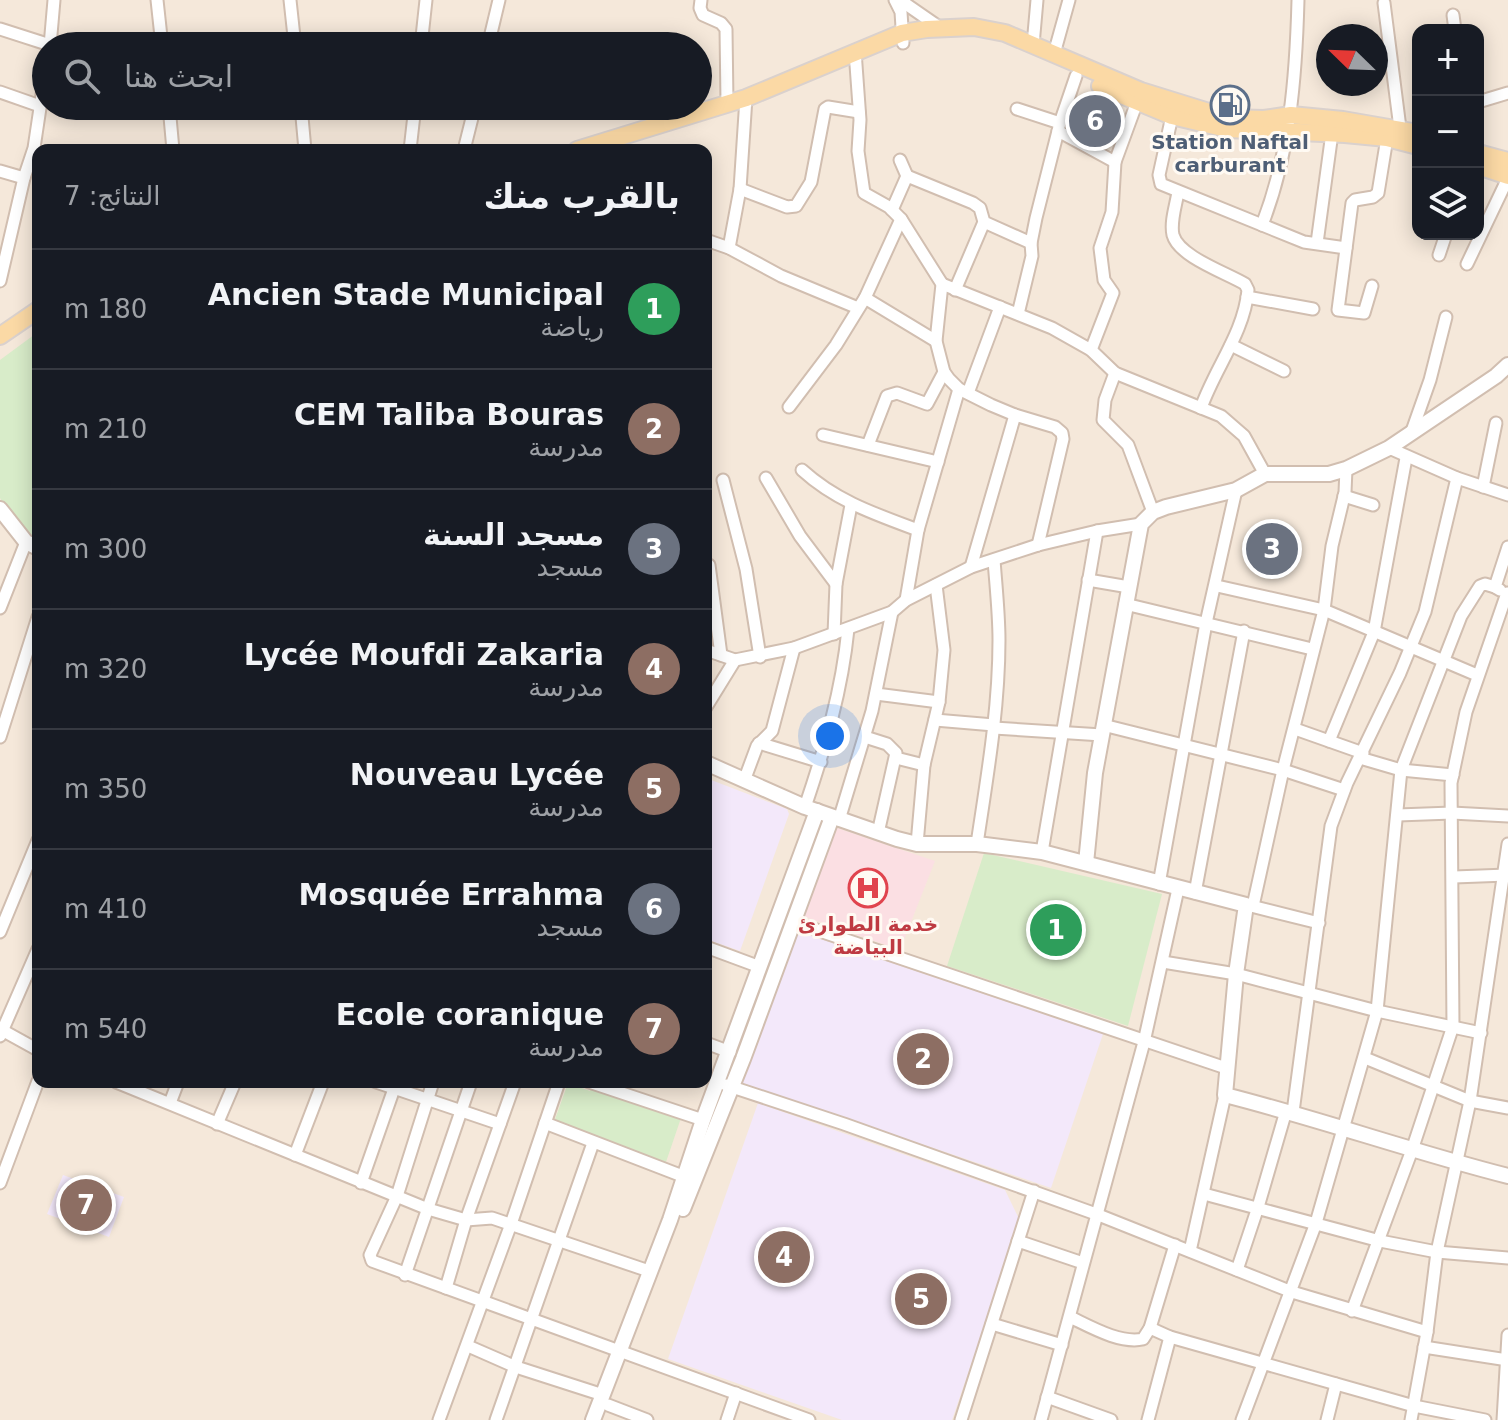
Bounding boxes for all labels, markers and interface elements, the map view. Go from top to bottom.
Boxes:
north arrow [1316,24,1388,96]
map controls [1412,24,1484,240]
button: + [1412,24,1484,96]
search box [32,32,712,120]
icon: search [60,54,104,98]
text: ابحث هنا [124,59,233,94]
fuel station icon: Station Naftal carburant [1209,84,1251,126]
pin: 6 [1069,91,1121,151]
button: − [1412,96,1484,168]
place label: Station Naftal carburant [1151,130,1309,177]
button: layers [1412,168,1484,240]
text: بالقرب منك [483,176,680,216]
text: النتائج: 7 [64,181,160,211]
text: Ancien Stade Municipal [208,277,604,312]
text: 180 m [64,294,147,324]
text: 1 [645,294,663,324]
text: رياضة [540,312,604,342]
text: CEM Taliba Bouras [294,397,604,432]
text: 210 m [64,414,147,444]
text: 2 [645,414,663,444]
text: مدرسة [528,432,604,462]
text: مسجد السنة [423,517,604,552]
pin: 3 [1246,519,1298,579]
text: 300 m [64,534,147,564]
text: 3 [645,534,663,564]
text: مسجد [536,552,604,582]
text: Lycée Moufdi Zakaria [244,637,604,672]
text: 320 m [64,654,147,684]
text: 4 [645,654,663,684]
text: مدرسة [528,672,604,702]
your location [810,716,850,756]
text: Nouveau Lycée [350,757,604,792]
text: 350 m [64,774,147,804]
text: 5 [645,774,663,804]
text: مدرسة [528,792,604,822]
hospital icon: خدمة الطوارئ البياضة [847,867,889,909]
text: Mosquée Errahma [299,877,604,912]
text: 410 m [64,894,147,924]
text: 6 [645,894,663,924]
pin: 1 [1030,900,1082,960]
text: مسجد [536,912,604,942]
place label: خدمة الطوارئ البياضة [798,912,938,959]
text: Ecole coranique [336,997,604,1032]
text: 540 m [64,1014,147,1044]
text: 7 [645,1014,663,1044]
pin: 2 [897,1029,949,1089]
text: مدرسة [528,1032,604,1062]
pin: 7 [60,1175,112,1235]
pin: 4 [758,1227,810,1287]
pin: 5 [895,1269,947,1329]

